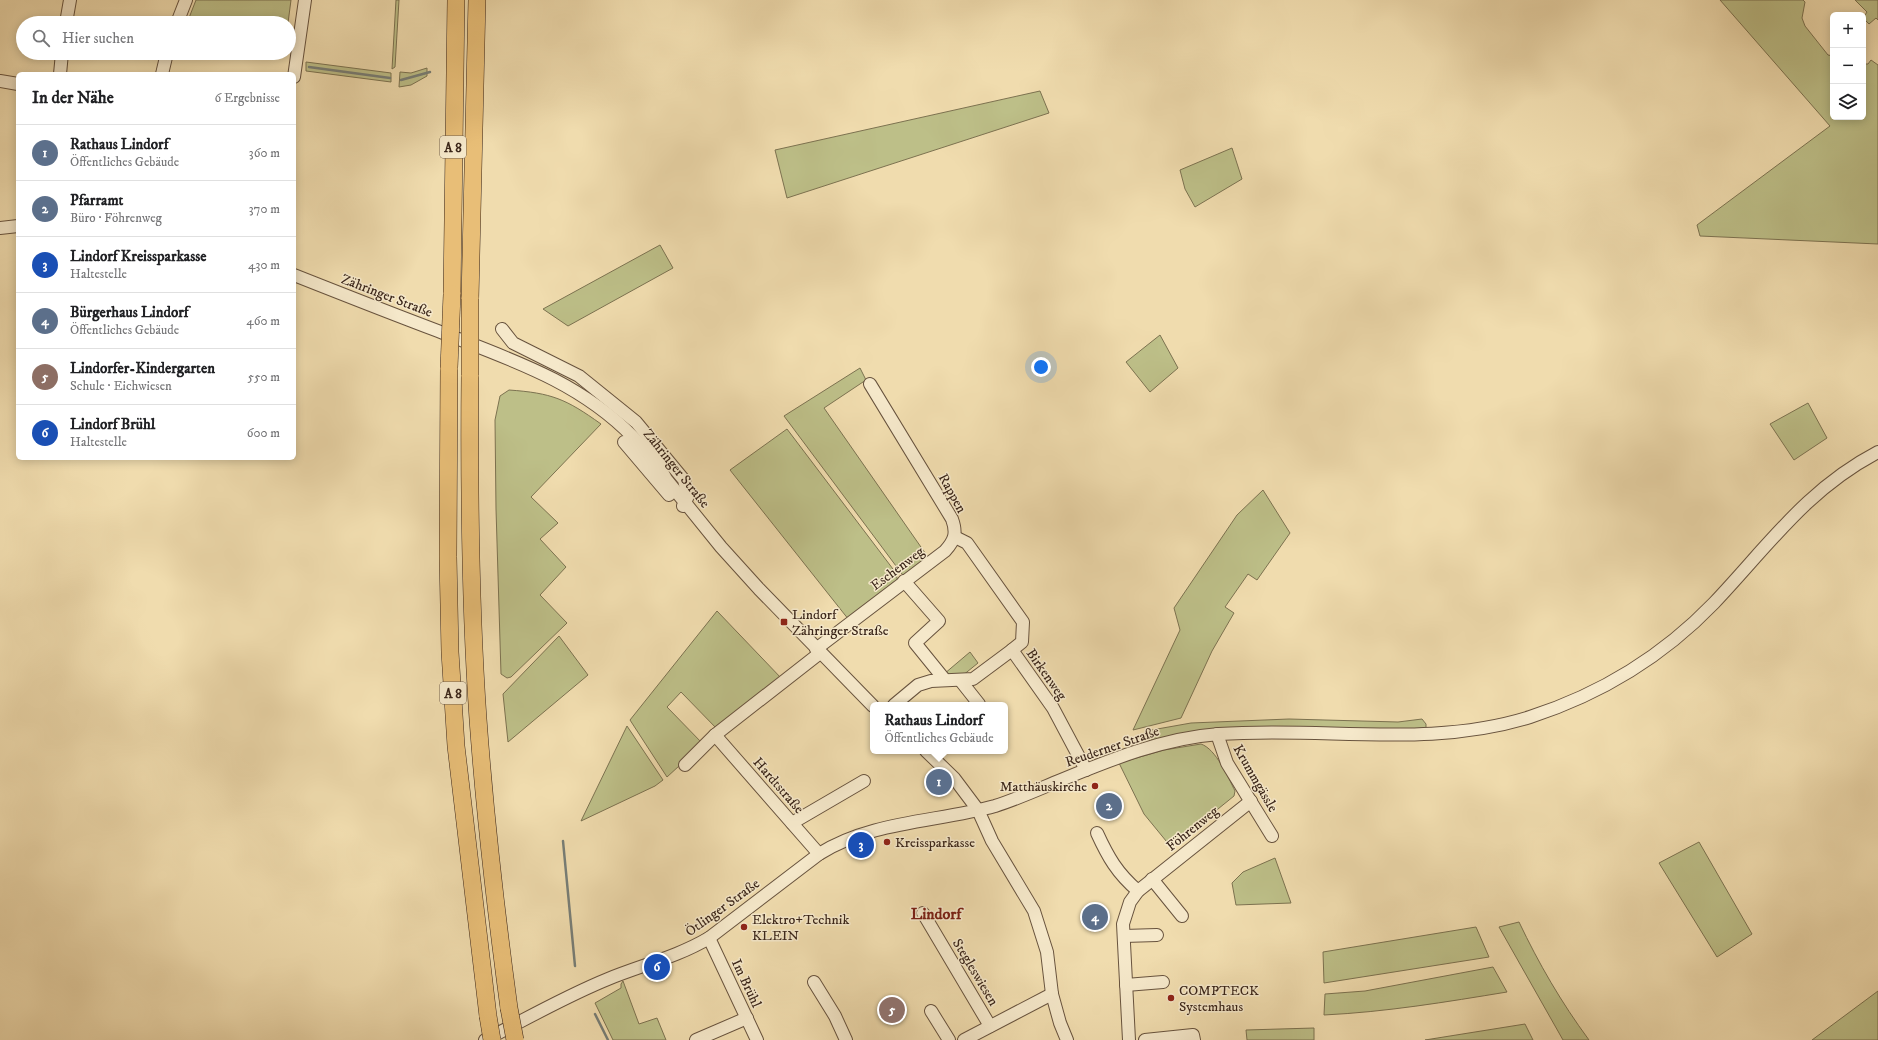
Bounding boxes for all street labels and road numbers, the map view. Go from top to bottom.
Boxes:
road number: A 8 [440,136,466,158]
street label: Zähringer Straße [338,270,435,322]
street label: Zähringer Straße [639,425,714,512]
street label: Rappen [934,471,971,517]
street label: Eschenweg [867,543,928,595]
street label: Birkenweg [1022,645,1071,704]
road number: A 8 [440,682,466,704]
street label: Reuderner Straße [1063,722,1162,771]
street label: Krummgässle [1229,742,1282,816]
street label: Hardtstraße [749,754,808,818]
street label: Föhrenweg [1163,802,1223,855]
street label: Ötlinger Straße [682,875,763,941]
street label: Stegleswiesen [948,936,1003,1010]
street label: Im Brühl [727,956,765,1011]

